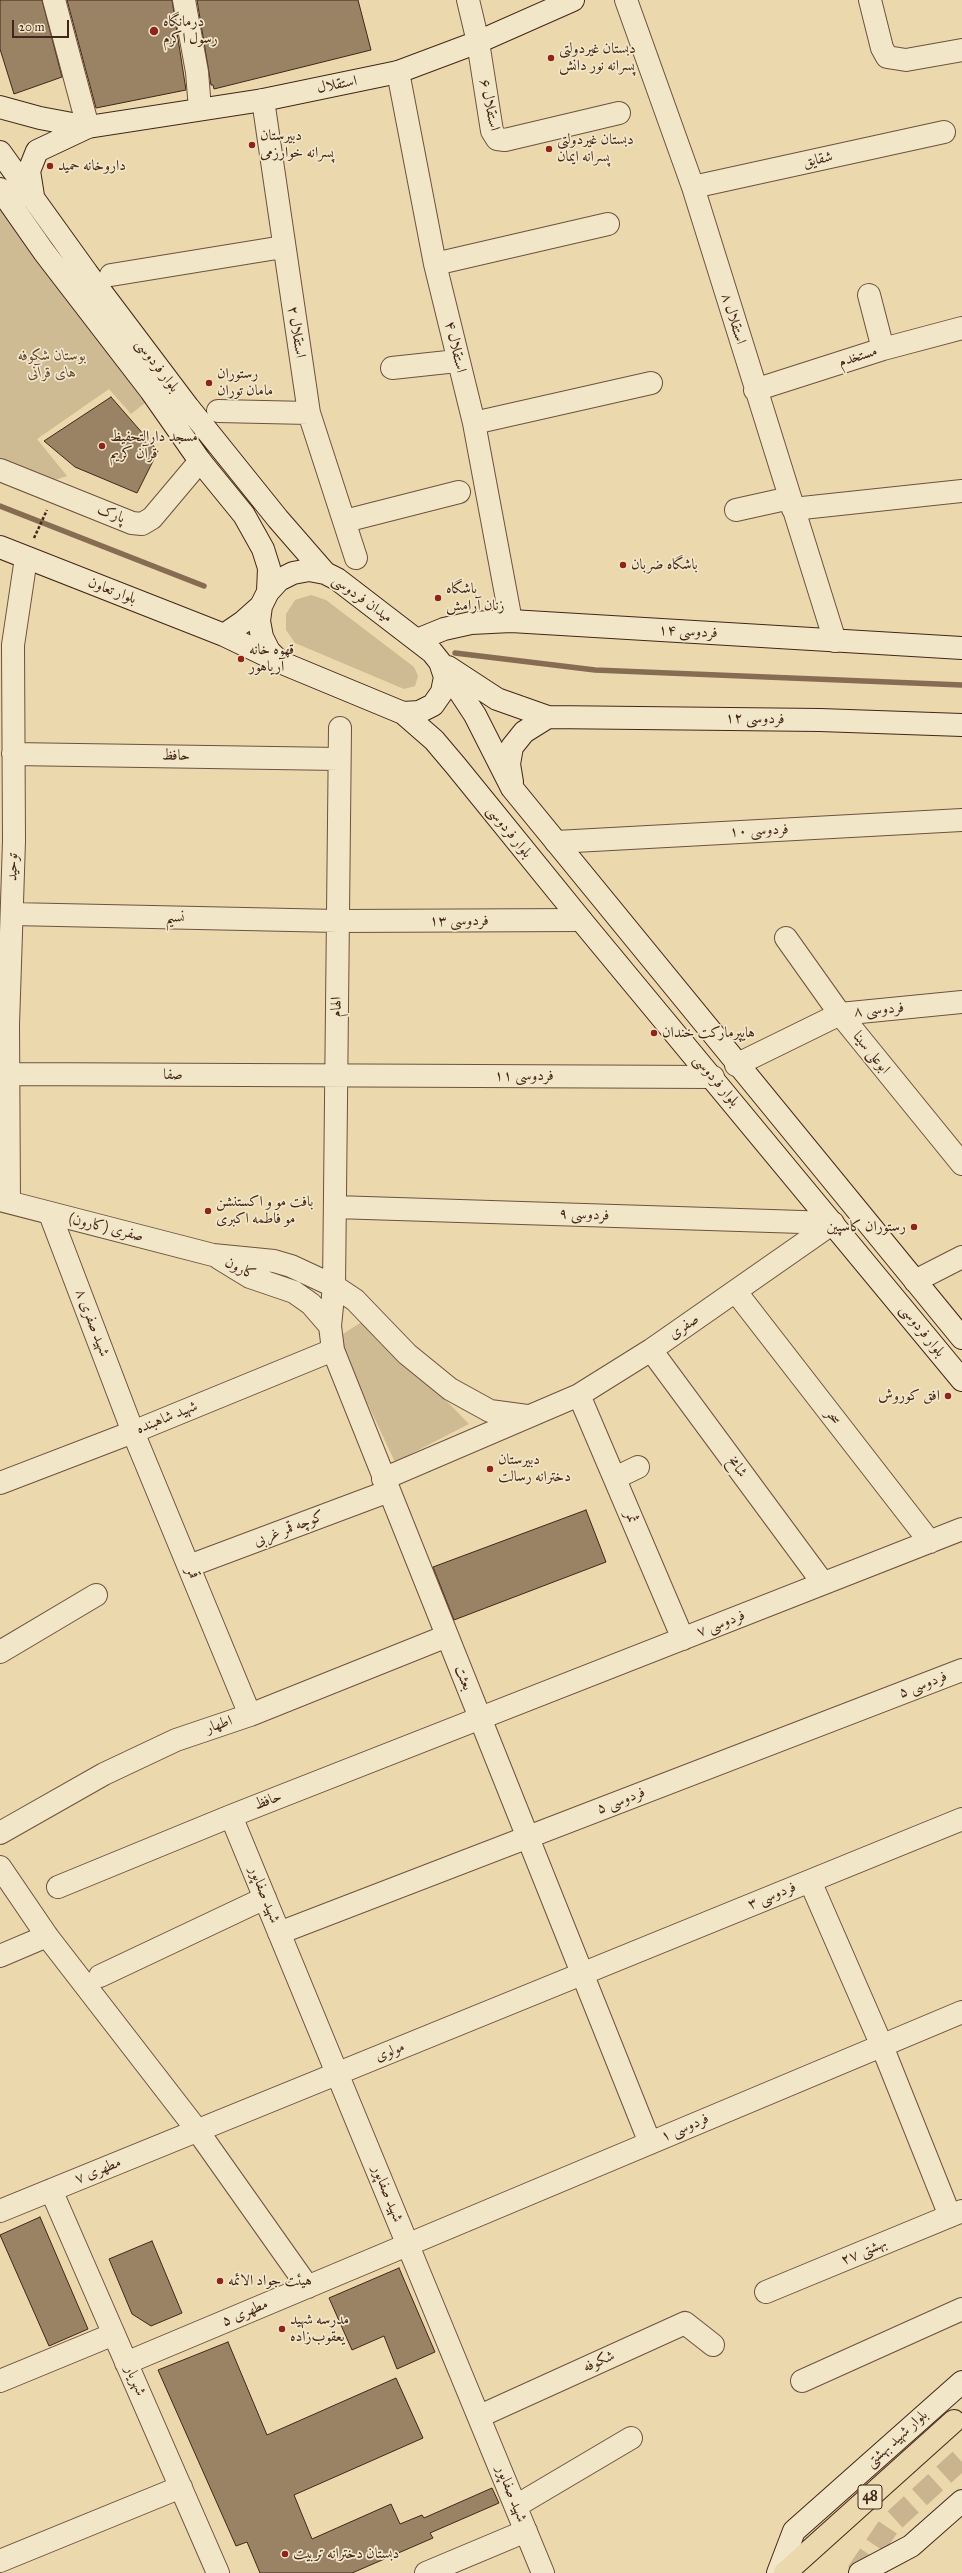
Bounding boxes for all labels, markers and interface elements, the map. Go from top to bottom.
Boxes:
scale bar [14,12,71,38]
place label: درمانگاه رسول اکرم [163,13,218,48]
text: 20 m [19,20,45,34]
marker: درمانگاه رسول اکرم [148,25,160,37]
place label: دبستان غیردولتی پسرانه نور دانش [559,40,636,75]
marker: دبستان غیردولتی پسرانه نور دانش [546,53,556,63]
street label: استقلال [315,72,359,98]
street label: استقلال ۶ [475,77,503,133]
place label: دبیرستان پسرانه خوارزمی [260,127,334,162]
place label: دبستان غیردولتی پسرانه ایمان [557,131,634,166]
marker: دبیرستان پسرانه خوارزمی [247,140,257,150]
marker: دبستان غیردولتی پسرانه ایمان [544,144,554,154]
street label: شقایق [802,148,834,172]
place label: داروخانه حمید [58,157,126,175]
marker: داروخانه حمید [45,161,55,171]
street label: استقلال ۸ [717,291,749,347]
street label: استقلال ۲ [283,305,309,359]
street label: استقلال ۴ [440,319,470,375]
street label: بلوار فردوسی [131,336,183,396]
street label: مستخدم [836,342,880,372]
park label: بوستان شکوفه های قرآنی [18,347,86,382]
place label: رستوران مامان توران [217,365,273,400]
marker: رستوران مامان توران [204,378,214,388]
place label: مسجد دارالتحفیظ قرآن کریم [110,428,198,463]
marker: مسجد دارالتحفیظ قرآن کریم [97,441,107,451]
street label: پارک [95,500,127,528]
place label: باشگاه ضربان [631,556,698,574]
marker: باشگاه ضربان [618,560,628,570]
street label: میدان فردوسی [328,571,396,627]
street label: بلوار تعاون [85,574,139,608]
place label: باشگاه زنان آرامش [446,580,505,615]
marker: باشگاه زنان آرامش [433,593,443,603]
street label: فردوسی ۱۴ [658,621,718,643]
place label: قهوه خانه آریاهور [249,641,294,676]
marker: قهوه خانه آریاهور [236,654,246,664]
street label: فردوسی ۱۲ [725,709,785,729]
street label: حافظ [162,747,190,765]
street label: بلوار فردوسی [482,802,536,862]
street label: فردوسی ۱۰ [729,820,789,842]
street label: توحید [4,853,22,881]
street label: نسیم [165,909,185,927]
street label: فردوسی ۱۳ [429,912,489,930]
street label: الهام [328,997,346,1017]
street label: فردوسی ۸ [853,999,905,1021]
place label: هایپرمارکت خندان [662,1024,755,1042]
marker: هایپرمارکت خندان [649,1028,659,1038]
street label: ابوعلی سینا [848,1028,894,1078]
street label: بلوار فردوسی [689,1051,743,1111]
street label: صفا [163,1066,183,1084]
street label: فردوسی ۱۱ [494,1067,554,1085]
place label: بافت مو و اکستنشن مو فاطمه اکبری [216,1193,313,1228]
street label: فردوسی ۹ [558,1205,610,1225]
marker: بافت مو و اکستنشن مو فاطمه اکبری [203,1206,213,1216]
street label: صفری (کارون) [67,1210,145,1246]
place label: رستوران کاسپین [826,1218,906,1236]
marker: رستوران کاسپین [909,1222,919,1232]
street label: کارون [222,1254,258,1284]
street label: شهید صفری ۸ [71,1287,113,1359]
street label: بلوار فردوسی [895,1301,949,1361]
street label: صفری [665,1310,703,1344]
place label: افق کوروش [878,1387,940,1405]
marker: افق کوروش [943,1391,953,1401]
street label: شهید شاهبنده [134,1398,200,1438]
street label: سحر [821,1405,845,1429]
place label: دبیرستان دخترانه رسالت [498,1451,571,1486]
street label: شامخ [723,1453,751,1481]
marker: دبیرستان دخترانه رسالت [485,1464,495,1474]
street label: کوچه قمر غربی [251,1507,327,1551]
street label: ثمر [620,1508,642,1526]
street label: قمر [182,1565,202,1581]
street label: فردوسی ۷ [694,1607,748,1641]
street label: بعثت [450,1663,476,1693]
street label: فردوسی ۵ [896,1668,950,1702]
street label: اطهار [203,1712,235,1738]
street label: فردوسی ۵ [594,1784,648,1818]
street label: حافظ [252,1788,284,1814]
street label: شهید صفاپور [244,1864,284,1926]
street label: فردوسی ۳ [745,1878,799,1914]
street label: مولوی [373,2038,407,2066]
street label: فردوسی ۱ [658,2110,712,2146]
street label: مطهری ۷ [72,2154,124,2188]
street label: شهید صفاپور [367,2163,407,2225]
street label: بهشتی ۲۷ [838,2234,890,2270]
place label: هیئت جواد الائمه [228,2272,312,2290]
marker: هیئت جواد الائمه [215,2276,225,2286]
street label: مطهری ۵ [219,2295,271,2331]
place label: مدرسه شهید یعقوب‌زاده [290,2311,349,2346]
marker: مدرسه شهید یعقوب‌زاده [277,2324,287,2334]
street label: شکوفه [580,2347,618,2377]
street label: شهریار [120,2363,150,2399]
street label: بلوار شهید بهشتی [862,2406,932,2472]
street label: شهید صفاپور [491,2463,531,2525]
road number: 48 [858,2485,882,2509]
place label: دبستان دخترانه تربیت [293,2545,399,2563]
marker: دبستان دخترانه تربیت [280,2549,290,2559]

